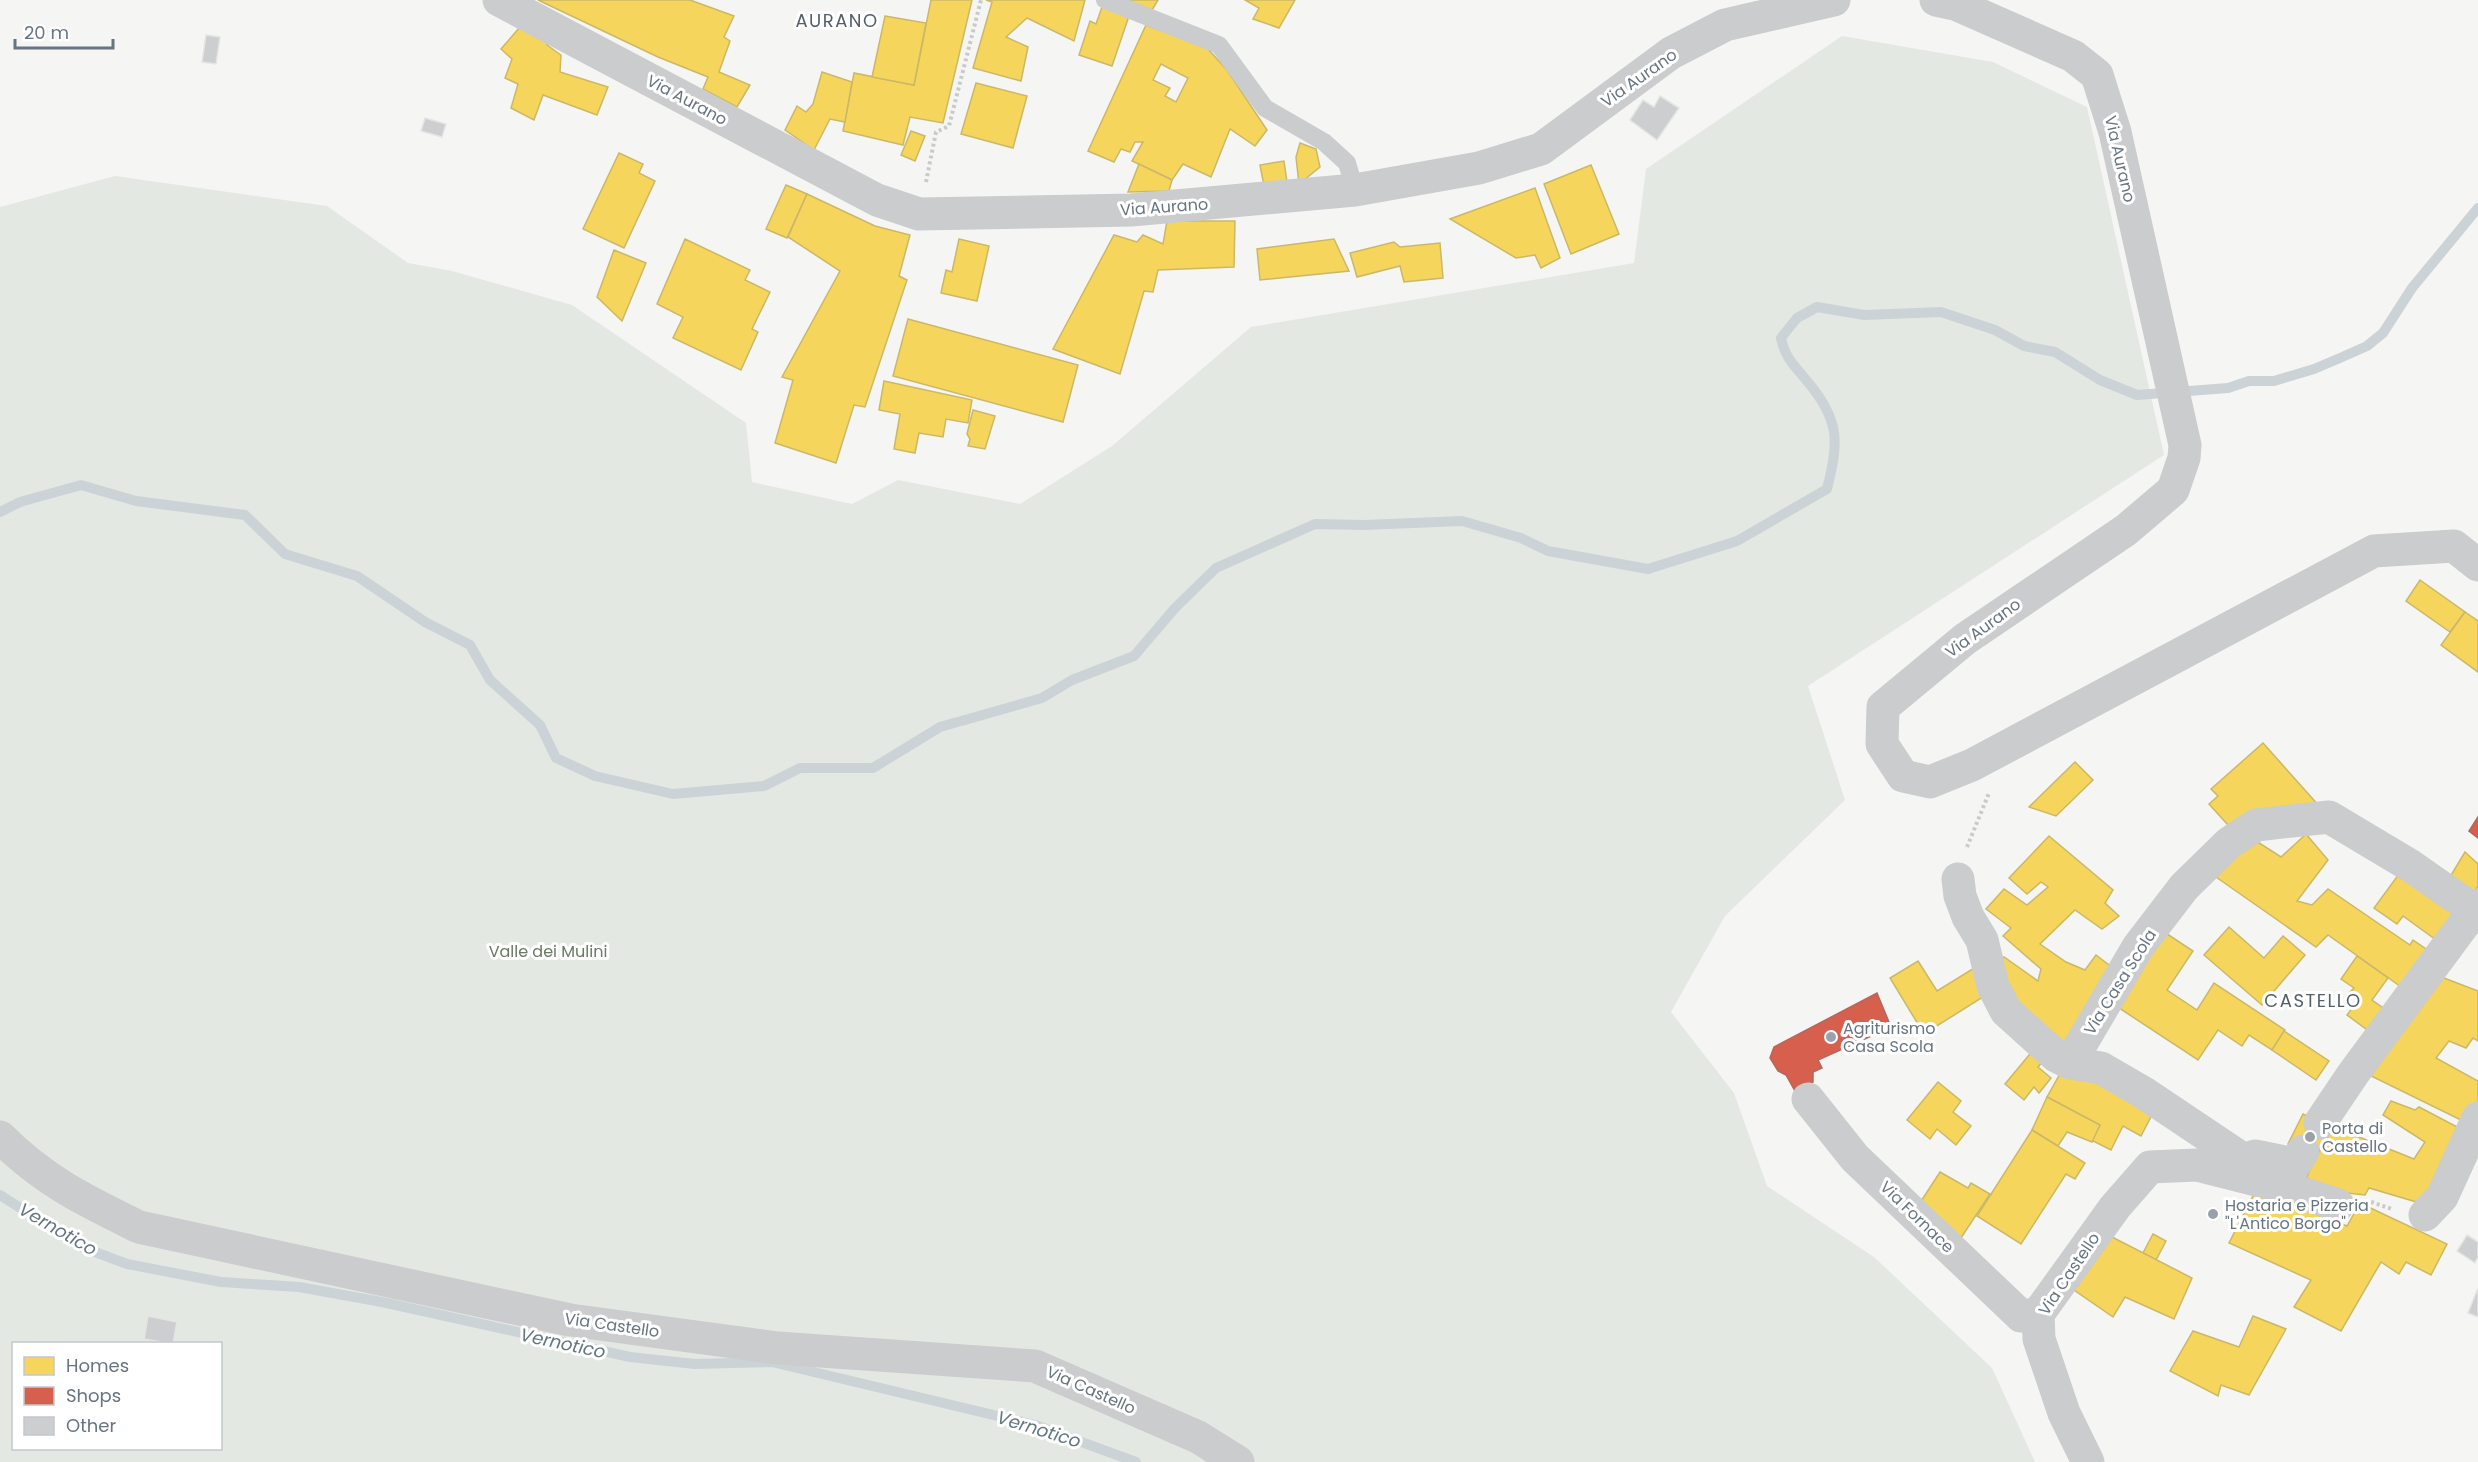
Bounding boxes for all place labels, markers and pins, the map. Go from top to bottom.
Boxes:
place label: Agriturismo Casa Scola [1843,1017,1936,1058]
marker: Agriturismo Casa Scola [1824,1030,1838,1044]
place label: Porta di Castello [2322,1117,2387,1158]
marker: Porta di Castello [2303,1130,2317,1144]
place label: Hostaria e Pizzeria "L'Antico Borgo" [2225,1194,2369,1235]
marker: Hostaria e Pizzeria "L'Antico Borgo" [2206,1207,2220,1221]

